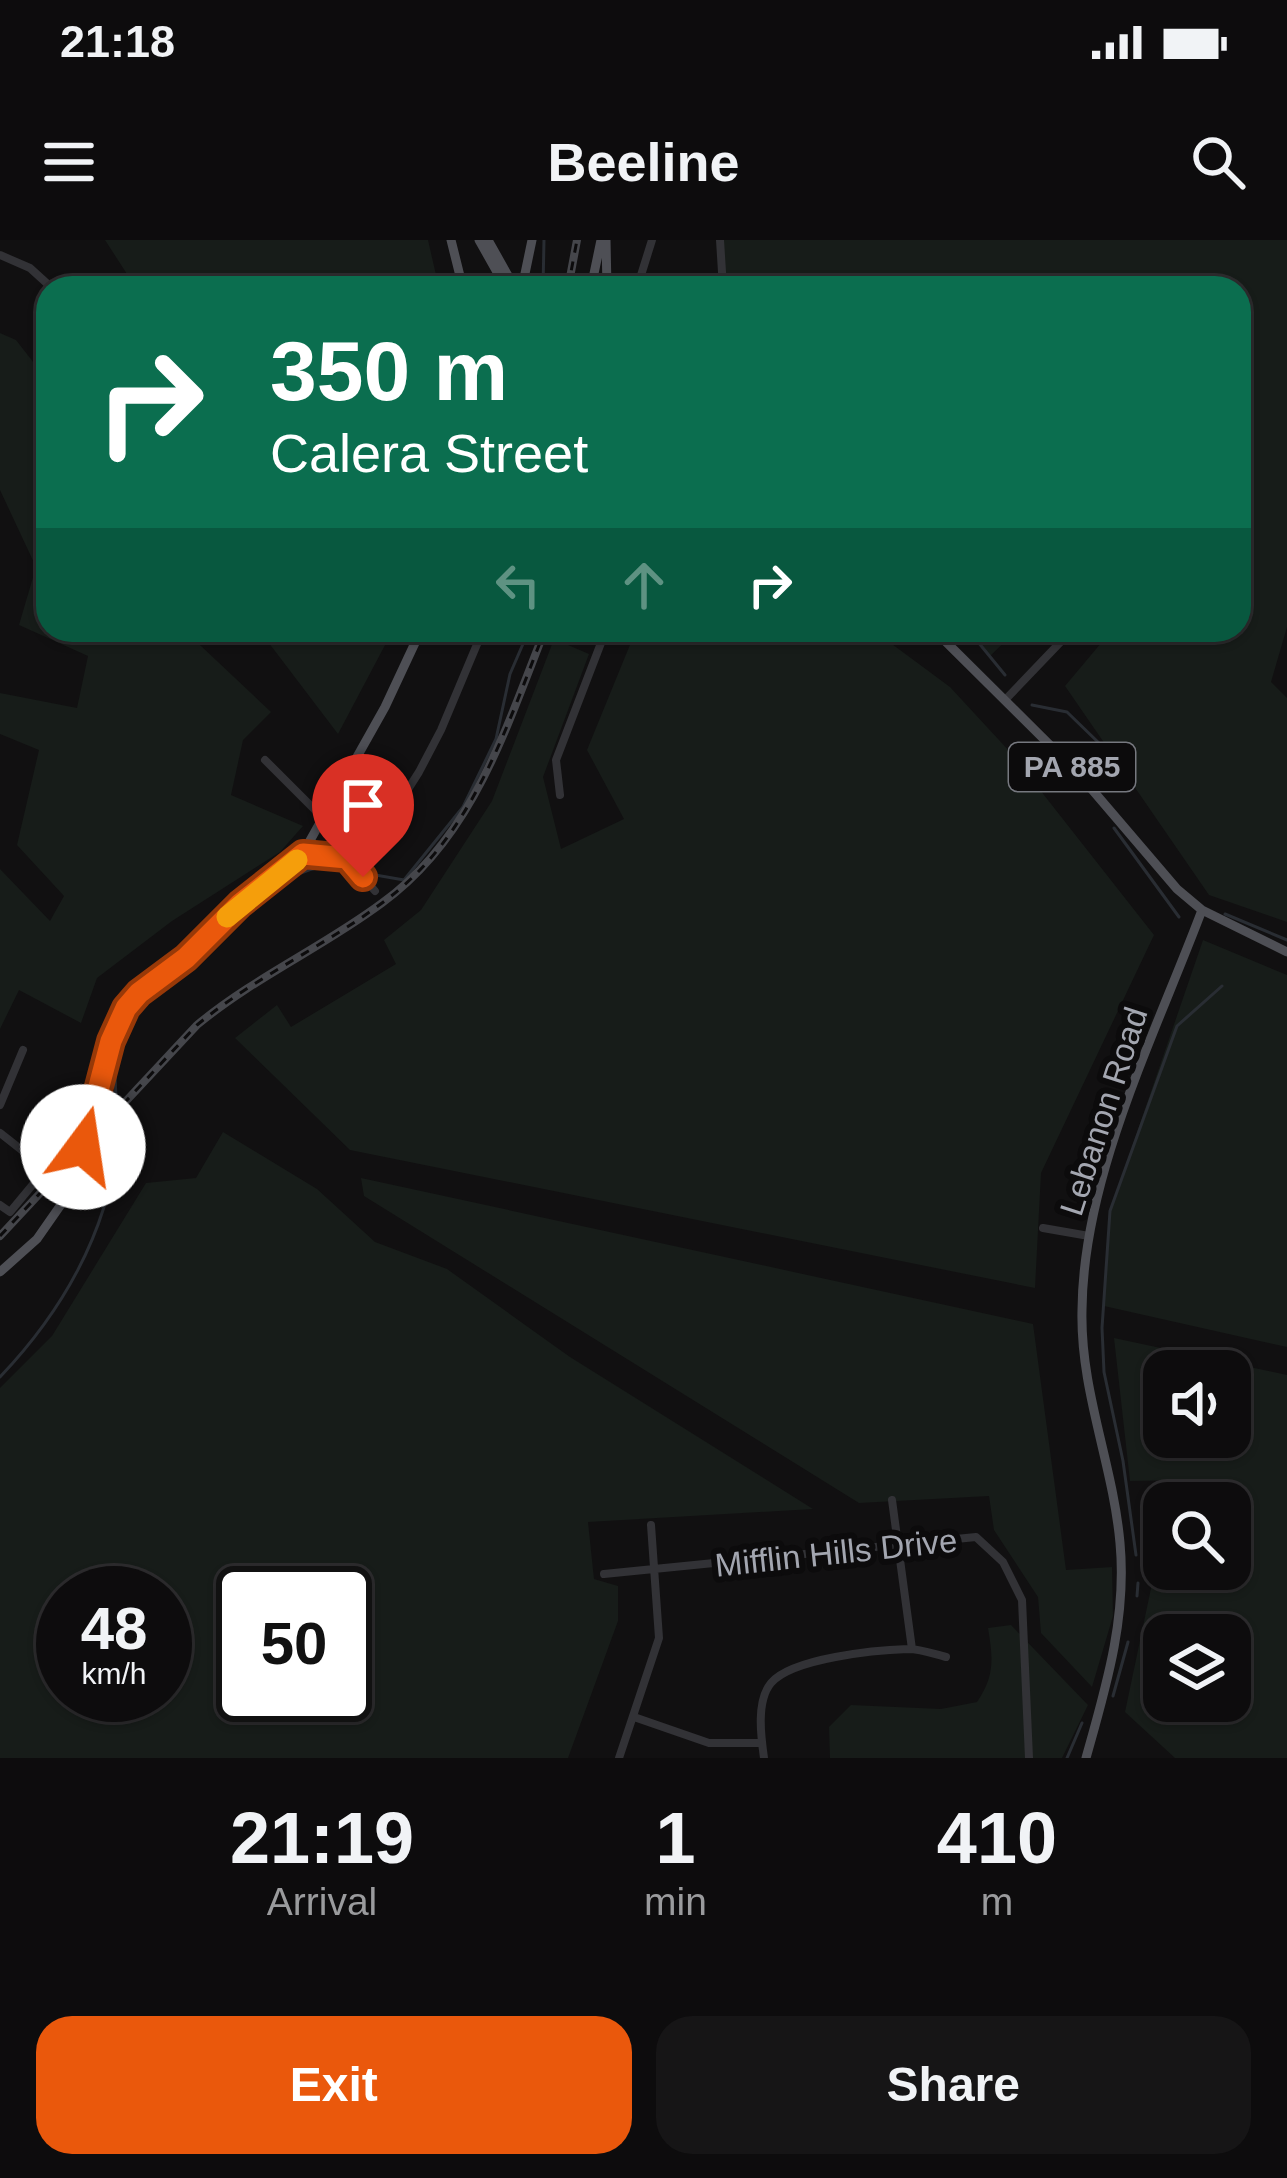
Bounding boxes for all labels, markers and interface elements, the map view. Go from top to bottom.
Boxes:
text: 21:18 [60,16,175,67]
icon: menu [36,129,102,195]
icon: search [1185,129,1251,195]
text: Beeline [547,132,740,192]
icon: right [72,324,228,480]
text: 350 m [270,324,508,418]
text: Calera Street [270,423,588,483]
icon: left [485,552,551,618]
icon: ahead [611,552,677,618]
icon: right [737,552,803,618]
road number: PA 885 [1009,743,1135,791]
pin [312,754,414,877]
icon: arrive [330,772,396,838]
street label: Lebanon Road [1052,1002,1155,1220]
position arrow [20,1084,146,1210]
map controls [1143,1350,1251,1722]
button: sound [1143,1350,1251,1458]
button: search [1143,1482,1251,1590]
street label: Mifflin Hills Drive [713,1521,959,1584]
speed limit sign: 50 [216,1566,372,1722]
text: 48 [81,1595,147,1662]
button: layers [1143,1614,1251,1722]
text: km/h [81,1657,147,1690]
text: 21:19 [230,1798,414,1878]
text: 1 [655,1798,696,1878]
text: 410 [937,1798,1057,1878]
text: Arrival [267,1880,377,1923]
text: min [644,1880,707,1923]
text: m [981,1880,1013,1923]
button: Exit [36,2016,632,2154]
button: Share [656,2016,1251,2154]

